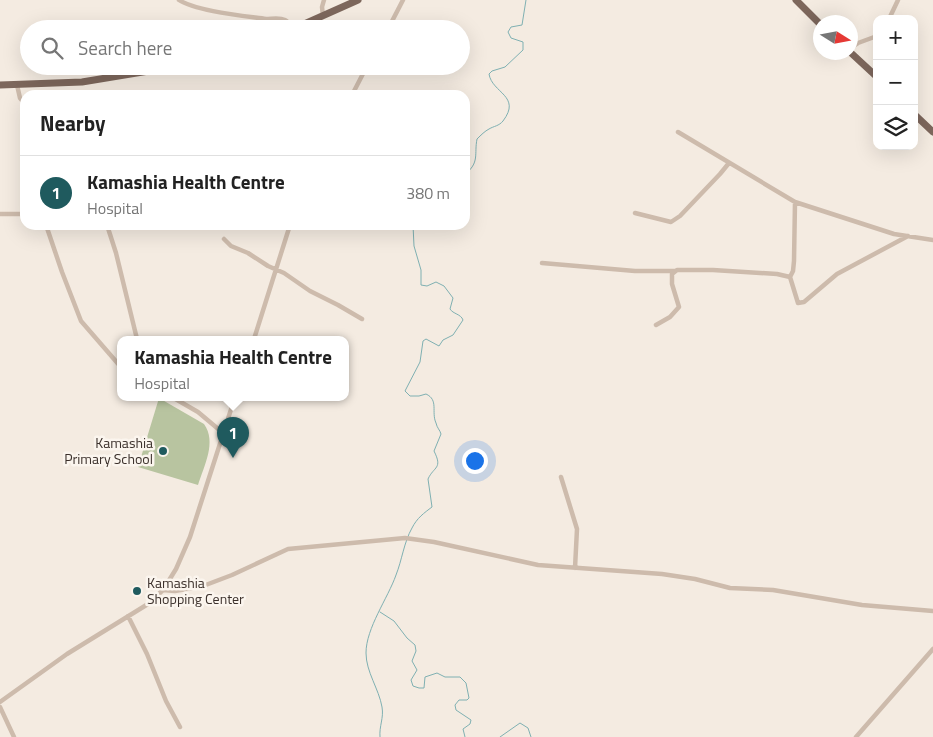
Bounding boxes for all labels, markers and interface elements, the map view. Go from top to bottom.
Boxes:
north arrow [813,15,858,60]
map controls [873,15,918,150]
button: + [873,15,918,60]
search box [20,20,470,75]
text: Search here [78,33,172,62]
icon: search [38,34,66,62]
button: − [873,60,918,105]
button: layers [873,105,918,150]
text: Nearby [40,107,105,139]
text: Kamashia Health Centre [87,167,285,196]
text: 1 [52,181,60,205]
text: 380 m [406,181,450,205]
text: Hospital [87,196,143,220]
popup [117,336,349,401]
text: Kamashia Health Centre [134,342,332,371]
text: Hospital [134,371,190,395]
pin: 1 [217,417,249,458]
place label: Kamashia Primary School [64,432,153,469]
marker: Kamashia Primary School [157,445,169,457]
your location [462,448,488,474]
place label: Kamashia Shopping Center [147,572,244,609]
marker: Kamashia Shopping Center [131,585,143,597]

